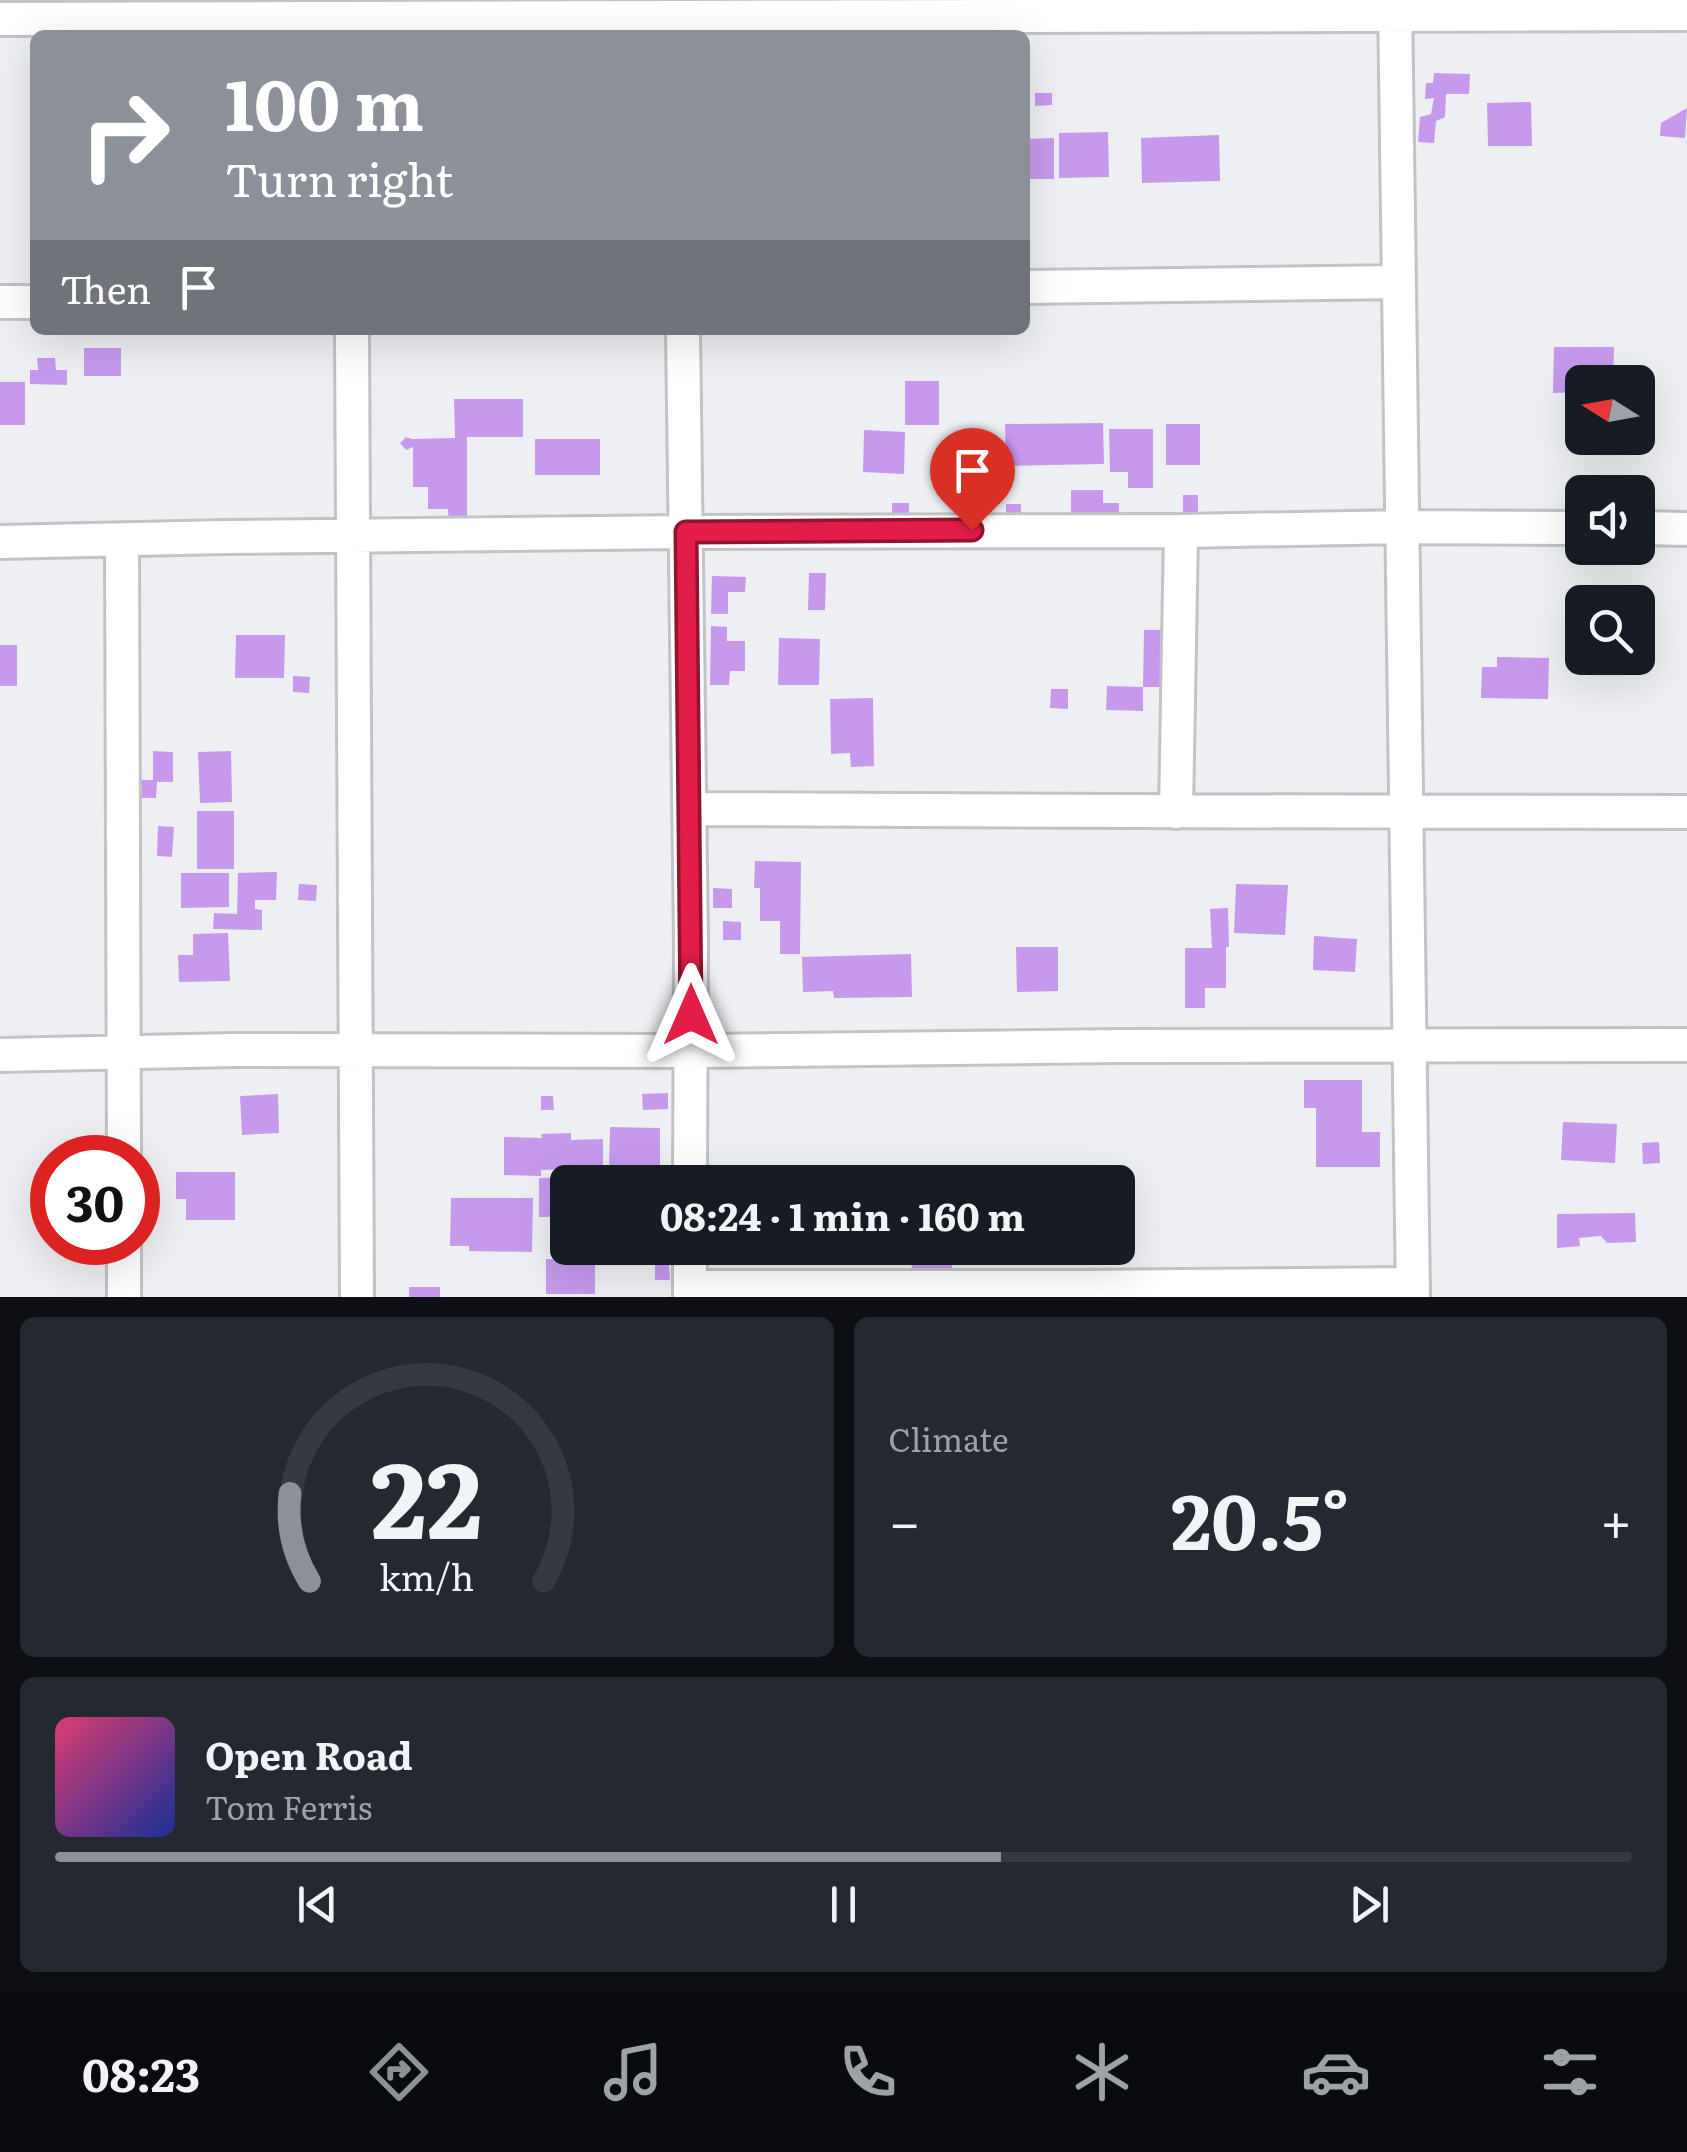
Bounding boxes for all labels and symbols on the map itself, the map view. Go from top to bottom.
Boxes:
north arrow [1565,365,1655,455]
pin [930,428,1015,531]
position arrow [639,963,743,1067]
speed limit sign: 30 [30,1135,160,1265]

